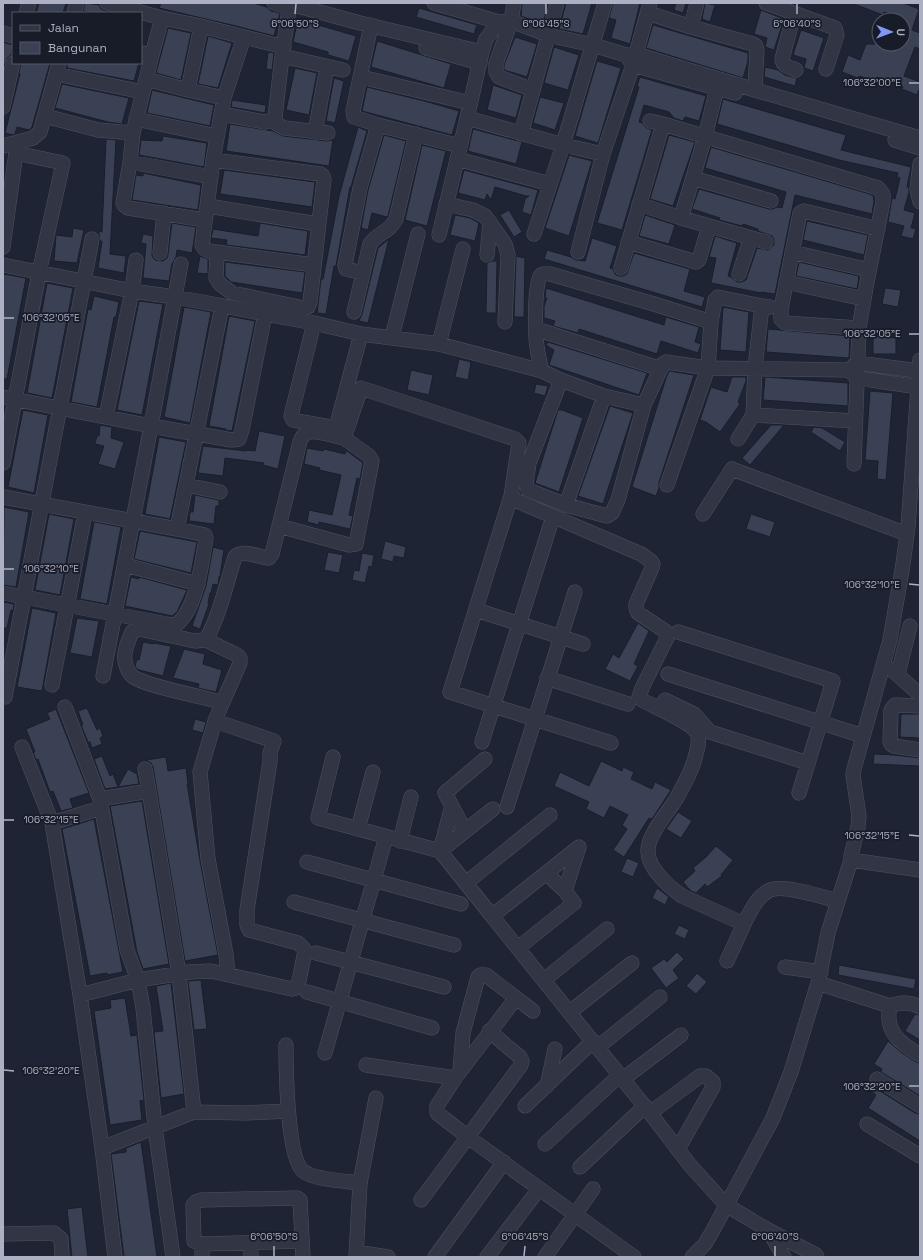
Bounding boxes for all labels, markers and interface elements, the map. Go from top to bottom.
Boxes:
legend [12,12,142,64]
north arrow [871,12,911,52]
text: 6°06'50"S [271,17,319,30]
text: 6°06'45"S [522,17,570,30]
text: 6°06'40"S [773,17,821,30]
text: Jalan [48,20,79,36]
text: U [894,28,908,36]
text: Bangunan [48,40,107,56]
text: 106°32'00"E [843,76,901,89]
text: 106°32'05"E [22,311,80,324]
text: 106°32'05"E [843,327,901,340]
text: 106°32'10"E [23,562,79,575]
text: 106°32'10"E [844,578,900,591]
text: 106°32'15"E [23,813,79,826]
text: 106°32'15"E [844,829,900,842]
text: 106°32'20"E [22,1064,80,1077]
text: 106°32'20"E [843,1080,901,1093]
text: 6°06'50"S [250,1230,298,1243]
text: 6°06'45"S [501,1230,549,1243]
text: 6°06'40"S [751,1230,799,1243]

